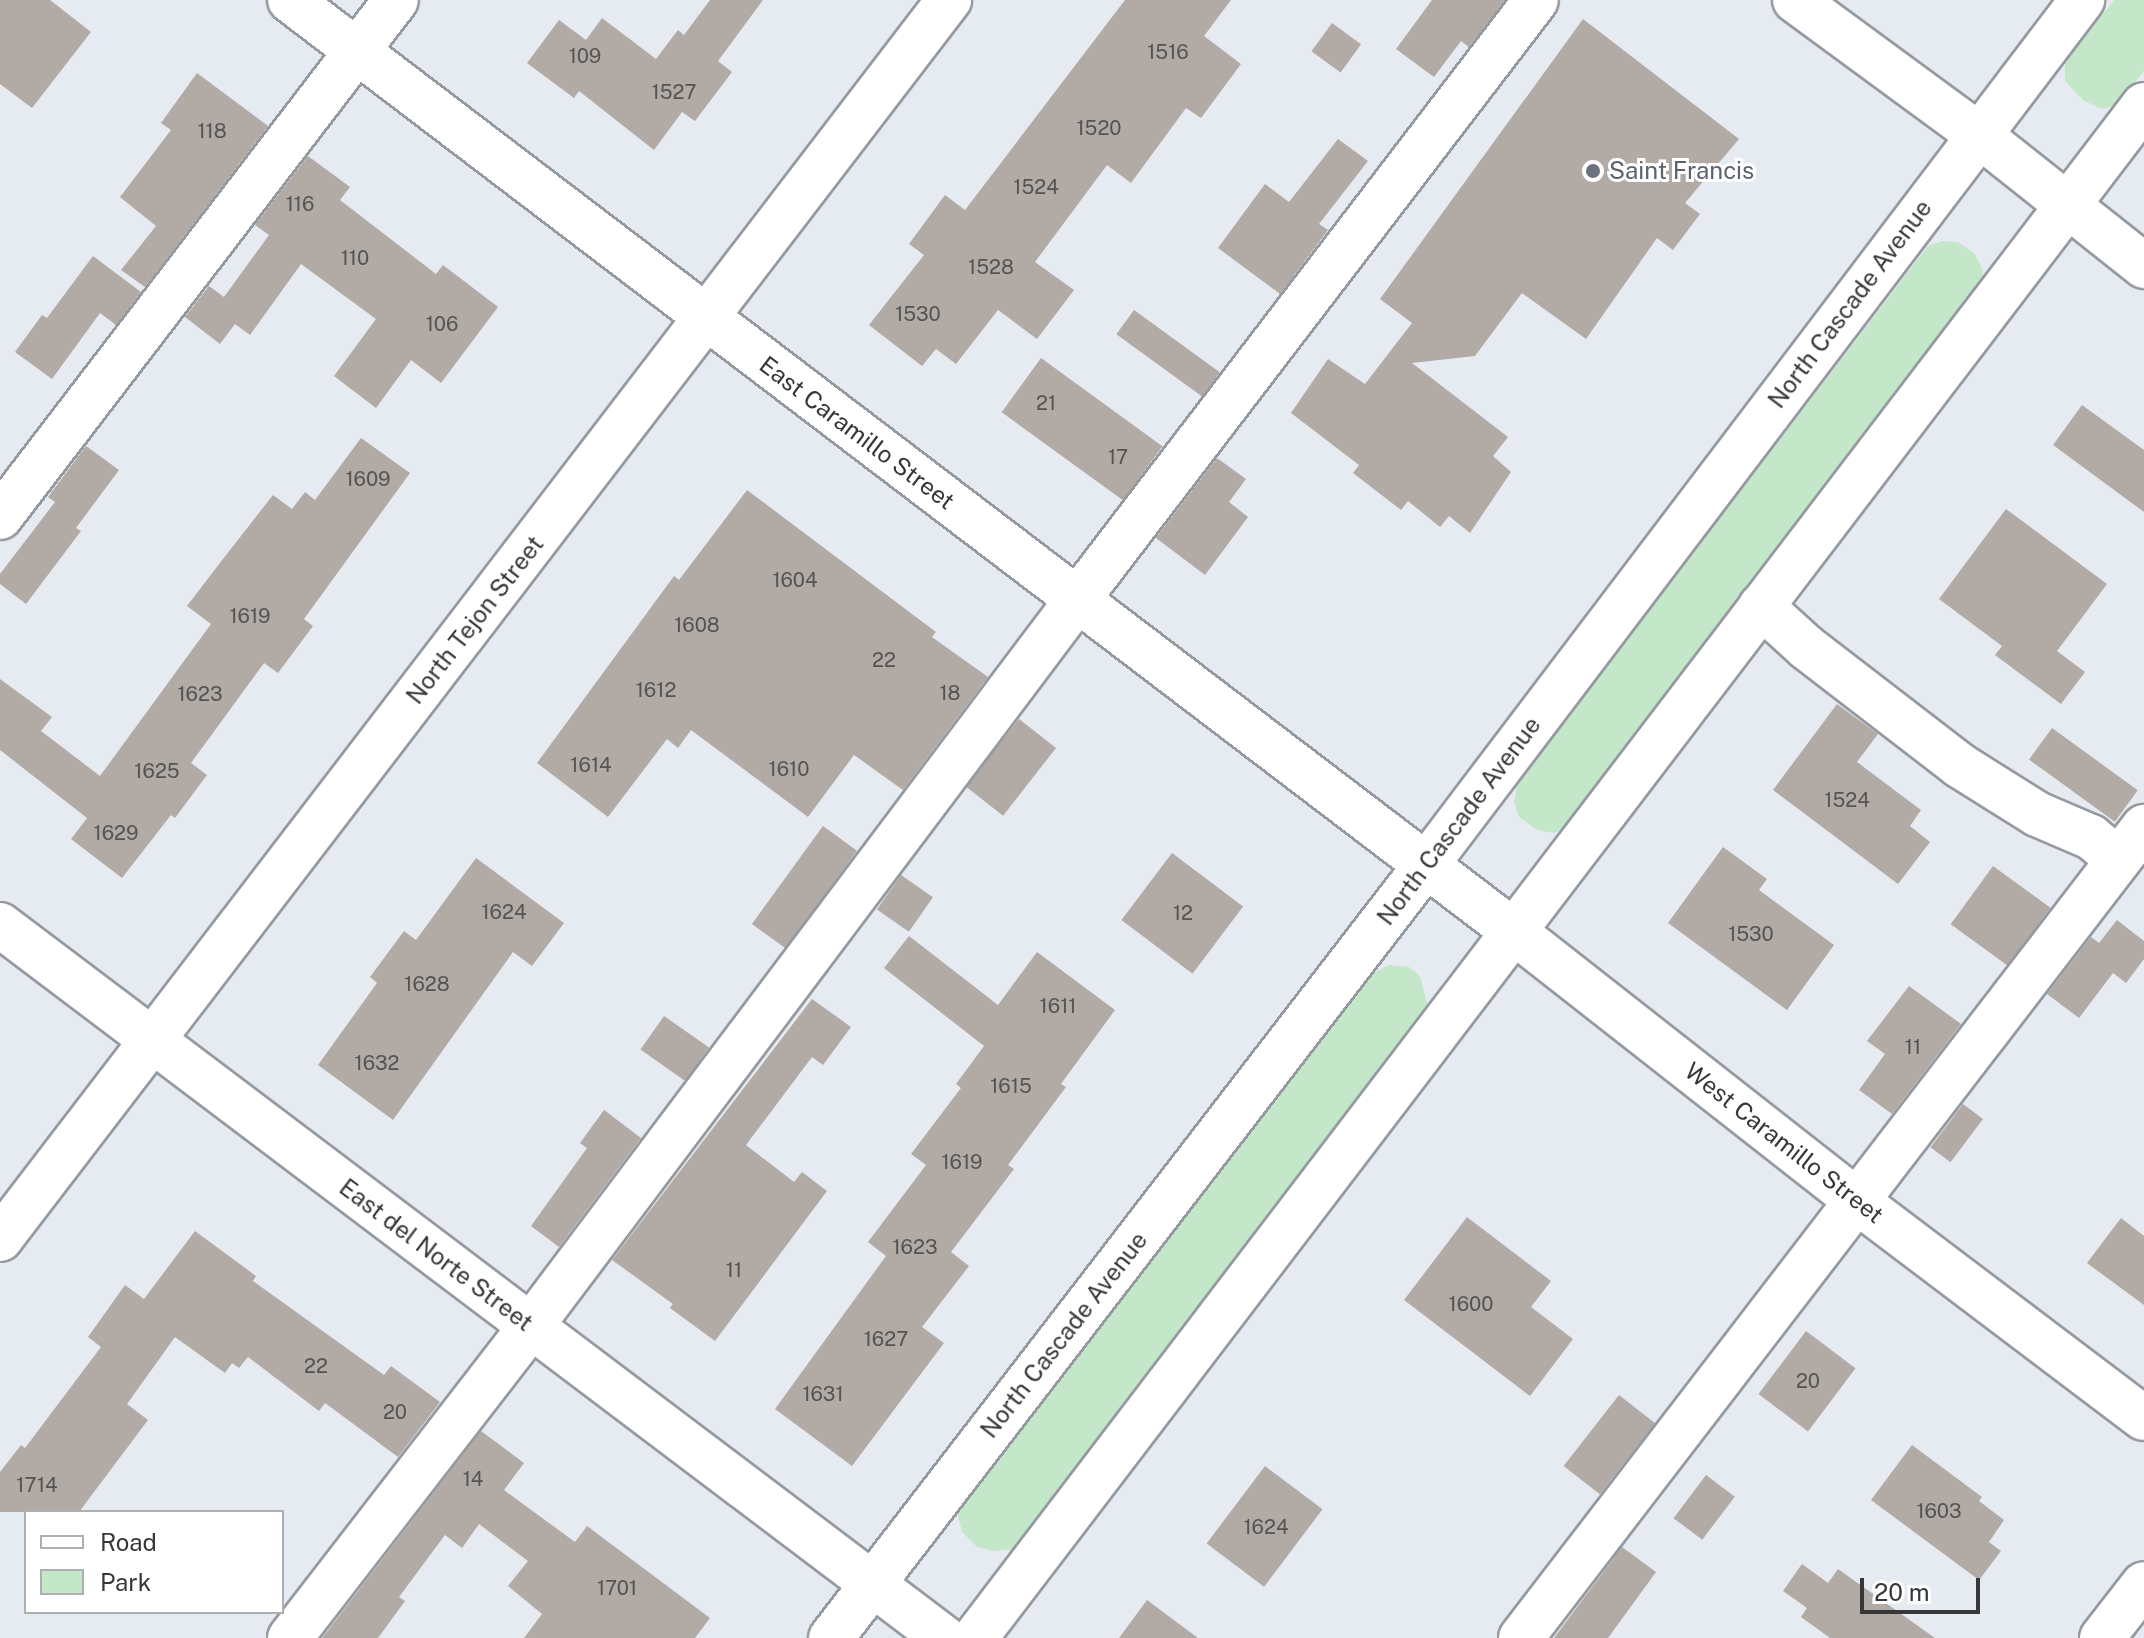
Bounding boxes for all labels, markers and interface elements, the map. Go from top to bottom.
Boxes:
house number: 1516 [1147,40,1189,64]
house number: 109 [569,44,601,68]
house number: 1527 [652,80,696,104]
house number: 1520 [1076,116,1122,140]
house number: 118 [197,119,227,143]
place label: Saint Francis [1609,157,1754,185]
marker: Saint Francis [1584,162,1602,180]
house number: 1524 [1013,175,1059,199]
house number: 116 [286,192,314,216]
street label: North Cascade Avenue [1762,194,1938,414]
house number: 110 [341,246,369,270]
house number: 1528 [968,255,1014,279]
house number: 1530 [895,302,941,326]
house number: 106 [426,312,458,336]
street label: East Caramillo Street [754,350,960,516]
house number: 21 [1036,391,1056,415]
house number: 17 [1108,445,1128,469]
house number: 1609 [345,467,391,491]
street label: North Tejon Street [400,530,550,710]
house number: 1604 [772,568,818,592]
house number: 1619 [229,604,271,628]
house number: 1608 [674,613,720,637]
house number: 22 [872,648,896,672]
house number: 1612 [636,678,676,702]
house number: 18 [939,681,961,705]
house number: 1623 [177,682,223,706]
street label: North Cascade Avenue [1371,711,1547,931]
house number: 1614 [570,753,612,777]
house number: 1610 [769,757,809,781]
house number: 1625 [134,759,180,783]
house number: 1524 [1824,788,1870,812]
house number: 1629 [94,821,138,845]
house number: 1624 [481,900,527,924]
house number: 12 [1173,901,1193,925]
house number: 1530 [1728,922,1774,946]
house number: 1628 [404,972,450,996]
house number: 1611 [1040,994,1076,1018]
house number: 11 [1905,1035,1921,1059]
house number: 1632 [355,1051,399,1075]
street label: West Caramillo Street [1679,1056,1889,1230]
house number: 1615 [990,1074,1032,1098]
house number: 1619 [941,1150,983,1174]
street label: East del Norte Street [333,1173,539,1337]
street label: North Cascade Avenue [975,1226,1153,1444]
house number: 1623 [892,1235,938,1259]
house number: 11 [726,1258,742,1282]
house number: 1600 [1449,1292,1493,1316]
house number: 1627 [864,1327,908,1351]
house number: 22 [304,1354,328,1378]
house number: 20 [1796,1369,1820,1393]
house number: 1631 [802,1382,844,1406]
house number: 20 [383,1400,407,1424]
house number: 14 [463,1467,483,1491]
house number: 1714 [16,1473,58,1497]
house number: 1603 [1916,1499,1962,1523]
legend [24,1510,284,1614]
house number: 1624 [1243,1515,1289,1539]
text: Road [100,1528,157,1556]
scale bar [1864,1562,1984,1612]
text: Park [100,1568,151,1596]
house number: 1701 [597,1576,637,1600]
text: 20 m [1874,1578,1930,1606]

